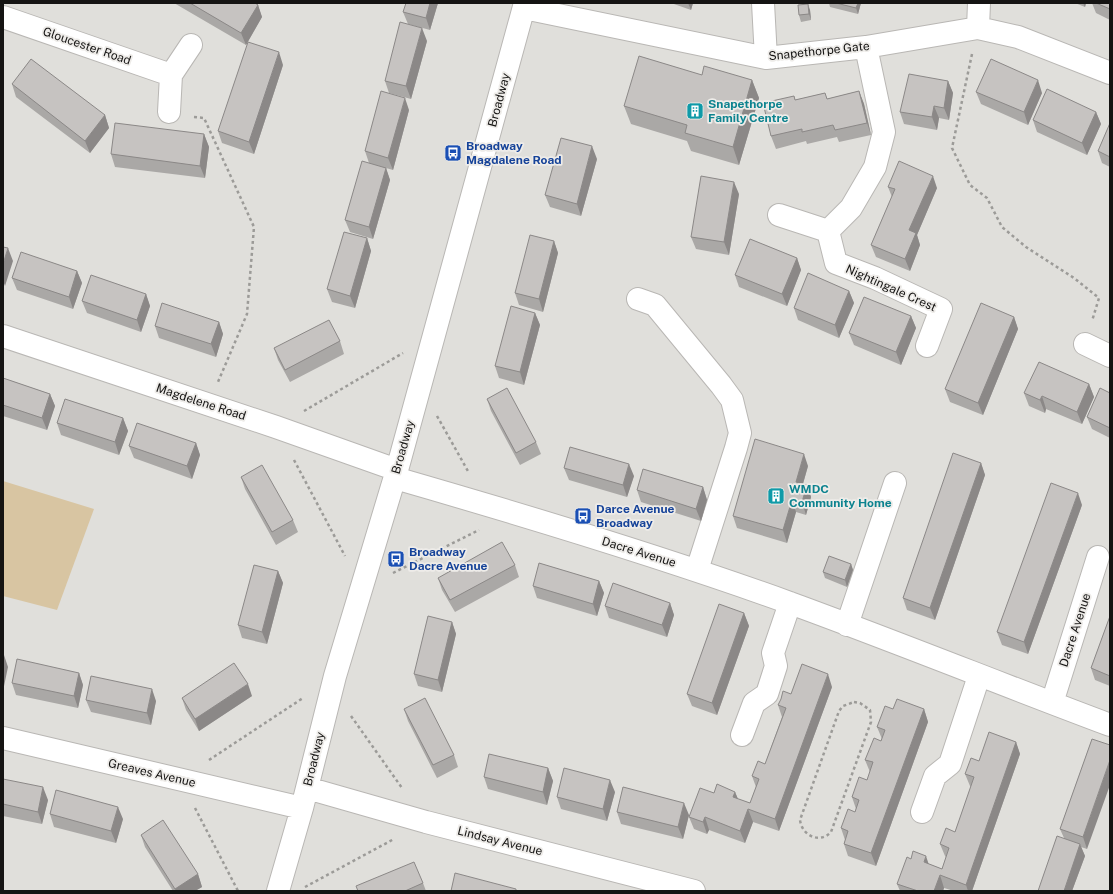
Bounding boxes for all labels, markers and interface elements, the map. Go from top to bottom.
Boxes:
street label: Gloucester Road [41,24,133,68]
street label: Snapethorpe Gate [768,39,870,63]
street label: Broadway [485,71,513,128]
place label: Snapethorpe Family Centre [708,97,788,125]
building icon: Snapethorpe Family Centre [685,101,705,121]
place label: Broadway Magdalene Road [466,139,562,167]
bus stop icon: Broadway Magdalene Road [443,143,463,163]
street label: Nightingale Crest [843,262,939,314]
street label: Magdelene Road [154,381,248,423]
street label: Broadway [389,418,417,475]
place label: WMDC Community Home [789,482,892,510]
building icon: WMDC Community Home [766,486,786,506]
place label: Darce Avenue Broadway [596,502,675,530]
bus stop icon: Darce Avenue Broadway [573,506,593,526]
street label: Dacre Avenue [600,534,678,570]
place label: Broadway Dacre Avenue [409,545,488,573]
bus stop icon: Broadway Dacre Avenue [386,549,406,569]
street label: Dacre Avenue [1056,591,1094,669]
street label: Broadway [301,730,328,787]
street label: Greaves Avenue [107,756,197,790]
street label: Lindsay Avenue [456,824,544,858]

